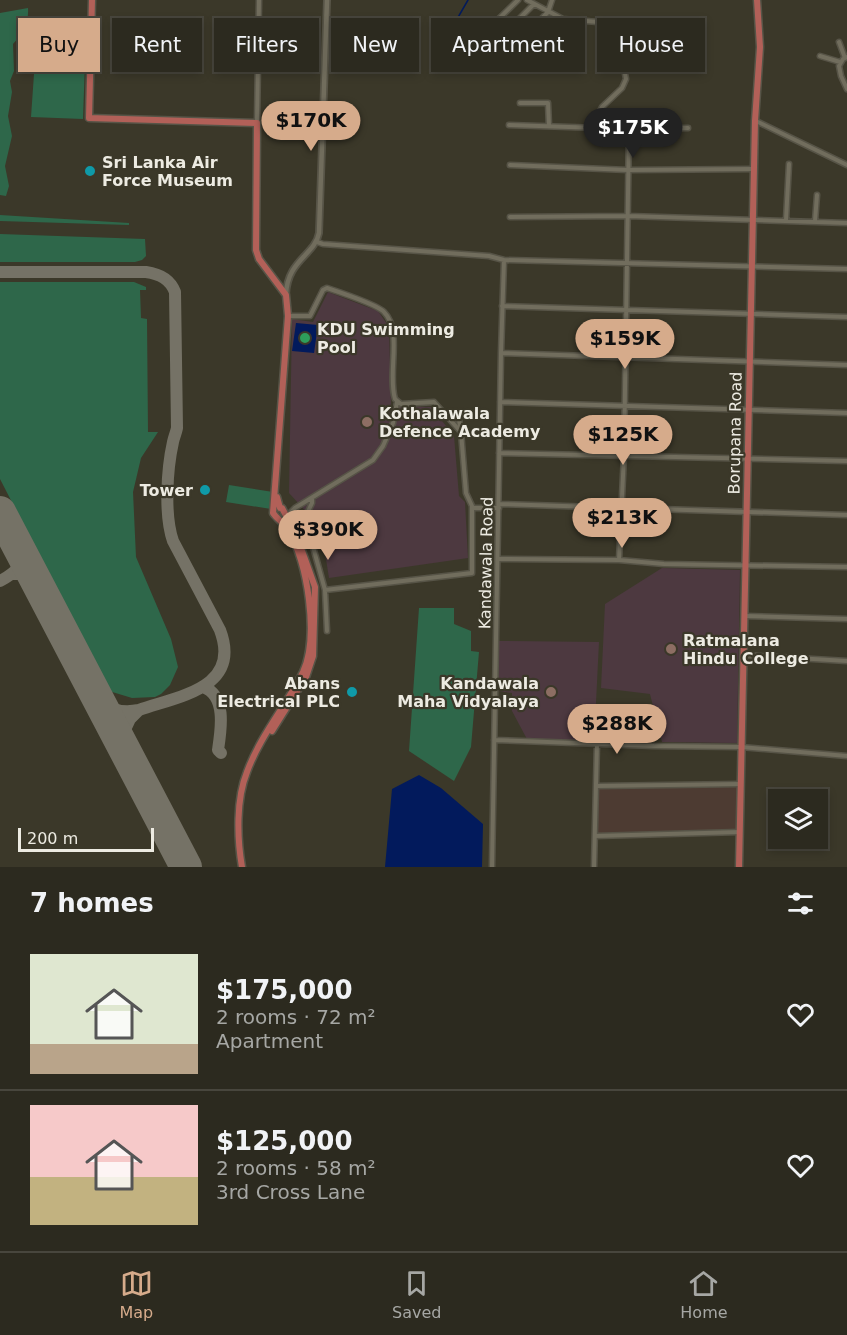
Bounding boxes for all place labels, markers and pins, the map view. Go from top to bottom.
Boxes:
pin: $170K [269,101,353,152]
pin: $175K [591,108,675,159]
place label: Sri Lanka Air Force Museum [102,153,233,190]
marker: Sri Lanka Air Force Museum [83,164,97,178]
pin: $159K [583,319,667,370]
place label: KDU Swimming Pool [317,320,455,357]
marker: KDU Swimming Pool [298,331,312,345]
place label: Kothalawala Defence Academy [379,404,541,441]
marker: Kothalawala Defence Academy [360,415,374,429]
pin: $125K [581,415,665,466]
place label: Tower [140,481,193,500]
marker: Tower [198,483,212,497]
pin: $213K [580,498,664,549]
pin: $390K [286,510,370,561]
place label: Ratmalana Hindu College [683,631,809,668]
marker: Ratmalana Hindu College [664,642,678,656]
place label: Abans Electrical PLC [217,674,340,711]
place label: Kandawala Maha Vidyalaya [397,674,539,711]
marker: Abans Electrical PLC [345,685,359,699]
marker: Kandawala Maha Vidyalaya [544,685,558,699]
pin: $288K [575,704,659,755]

